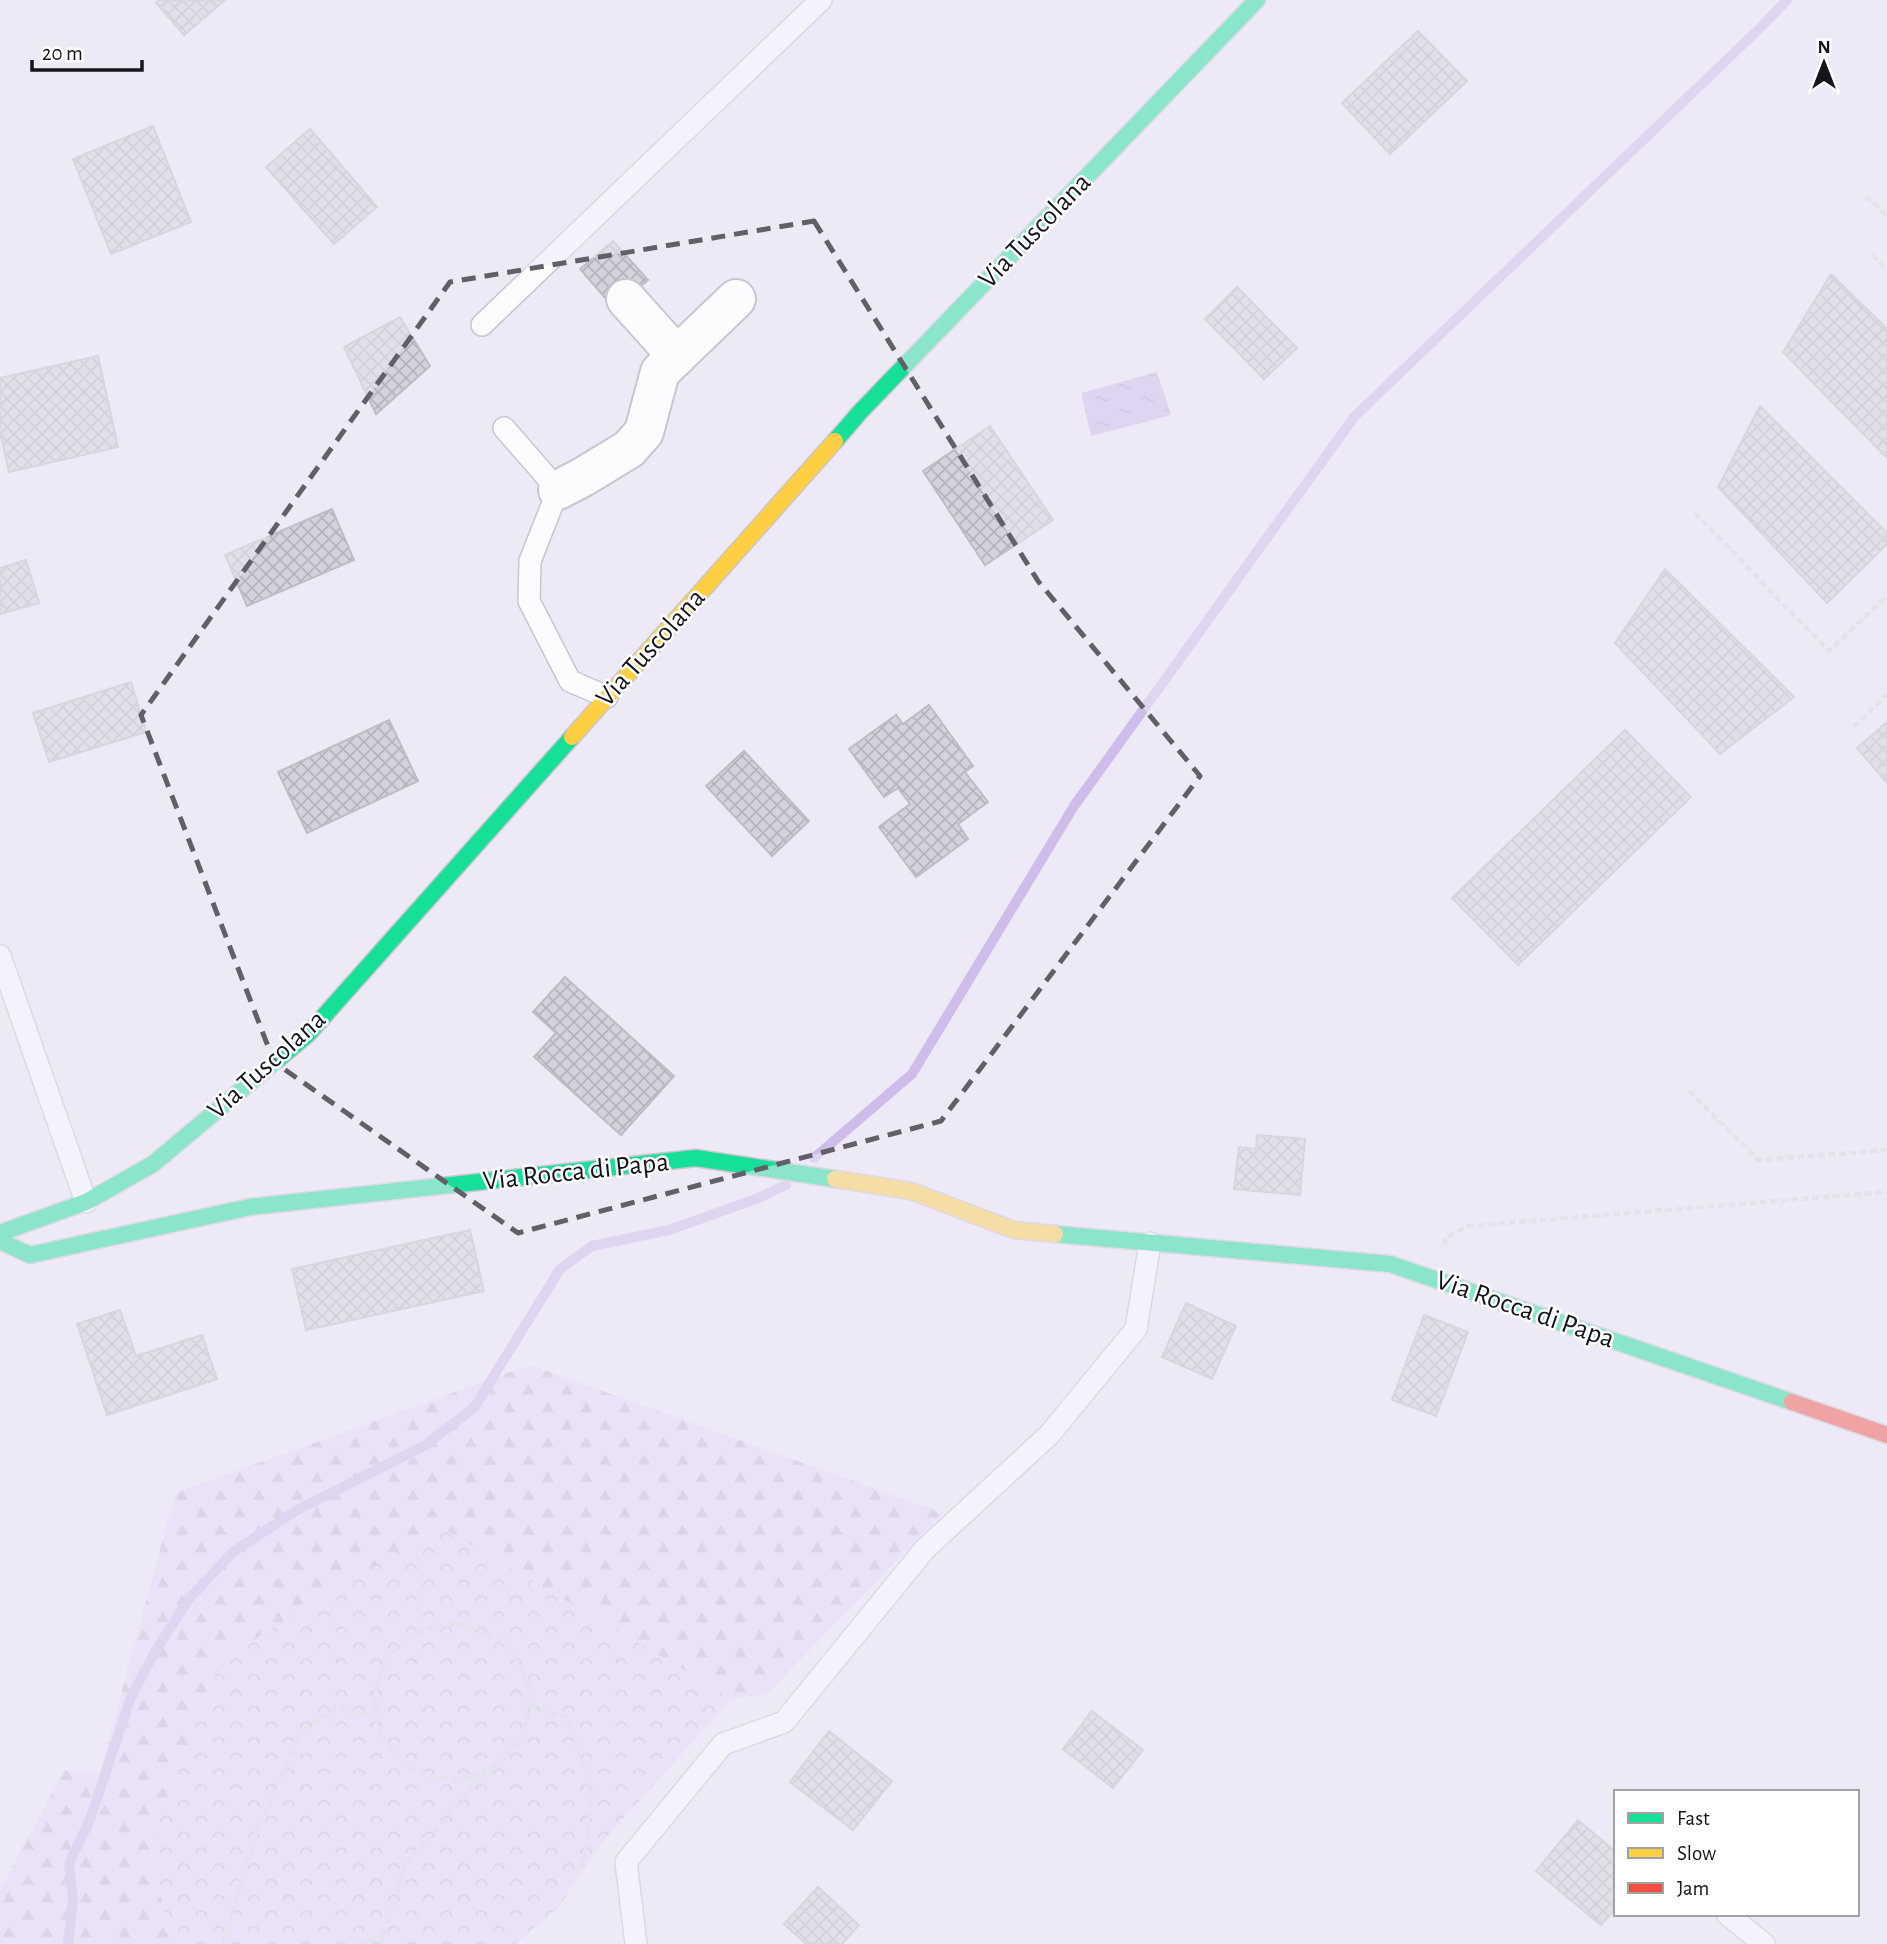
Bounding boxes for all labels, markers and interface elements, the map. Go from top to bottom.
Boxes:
scale bar [32,28,142,72]
north arrow [1789,28,1859,98]
text: N [1817,38,1831,57]
text: 20 m [42,43,83,64]
street label: Via Tuscolana [974,168,1096,294]
street label: Via Tuscolana [591,584,711,712]
street label: Via Tuscolana [203,1005,331,1125]
street label: Via Rocca di Papa [481,1148,671,1196]
street label: Via Rocca di Papa [1432,1266,1618,1354]
legend [1614,1790,1859,1916]
text: Fast [1677,1808,1710,1829]
text: Slow [1677,1843,1716,1864]
text: Jam [1677,1878,1709,1899]

